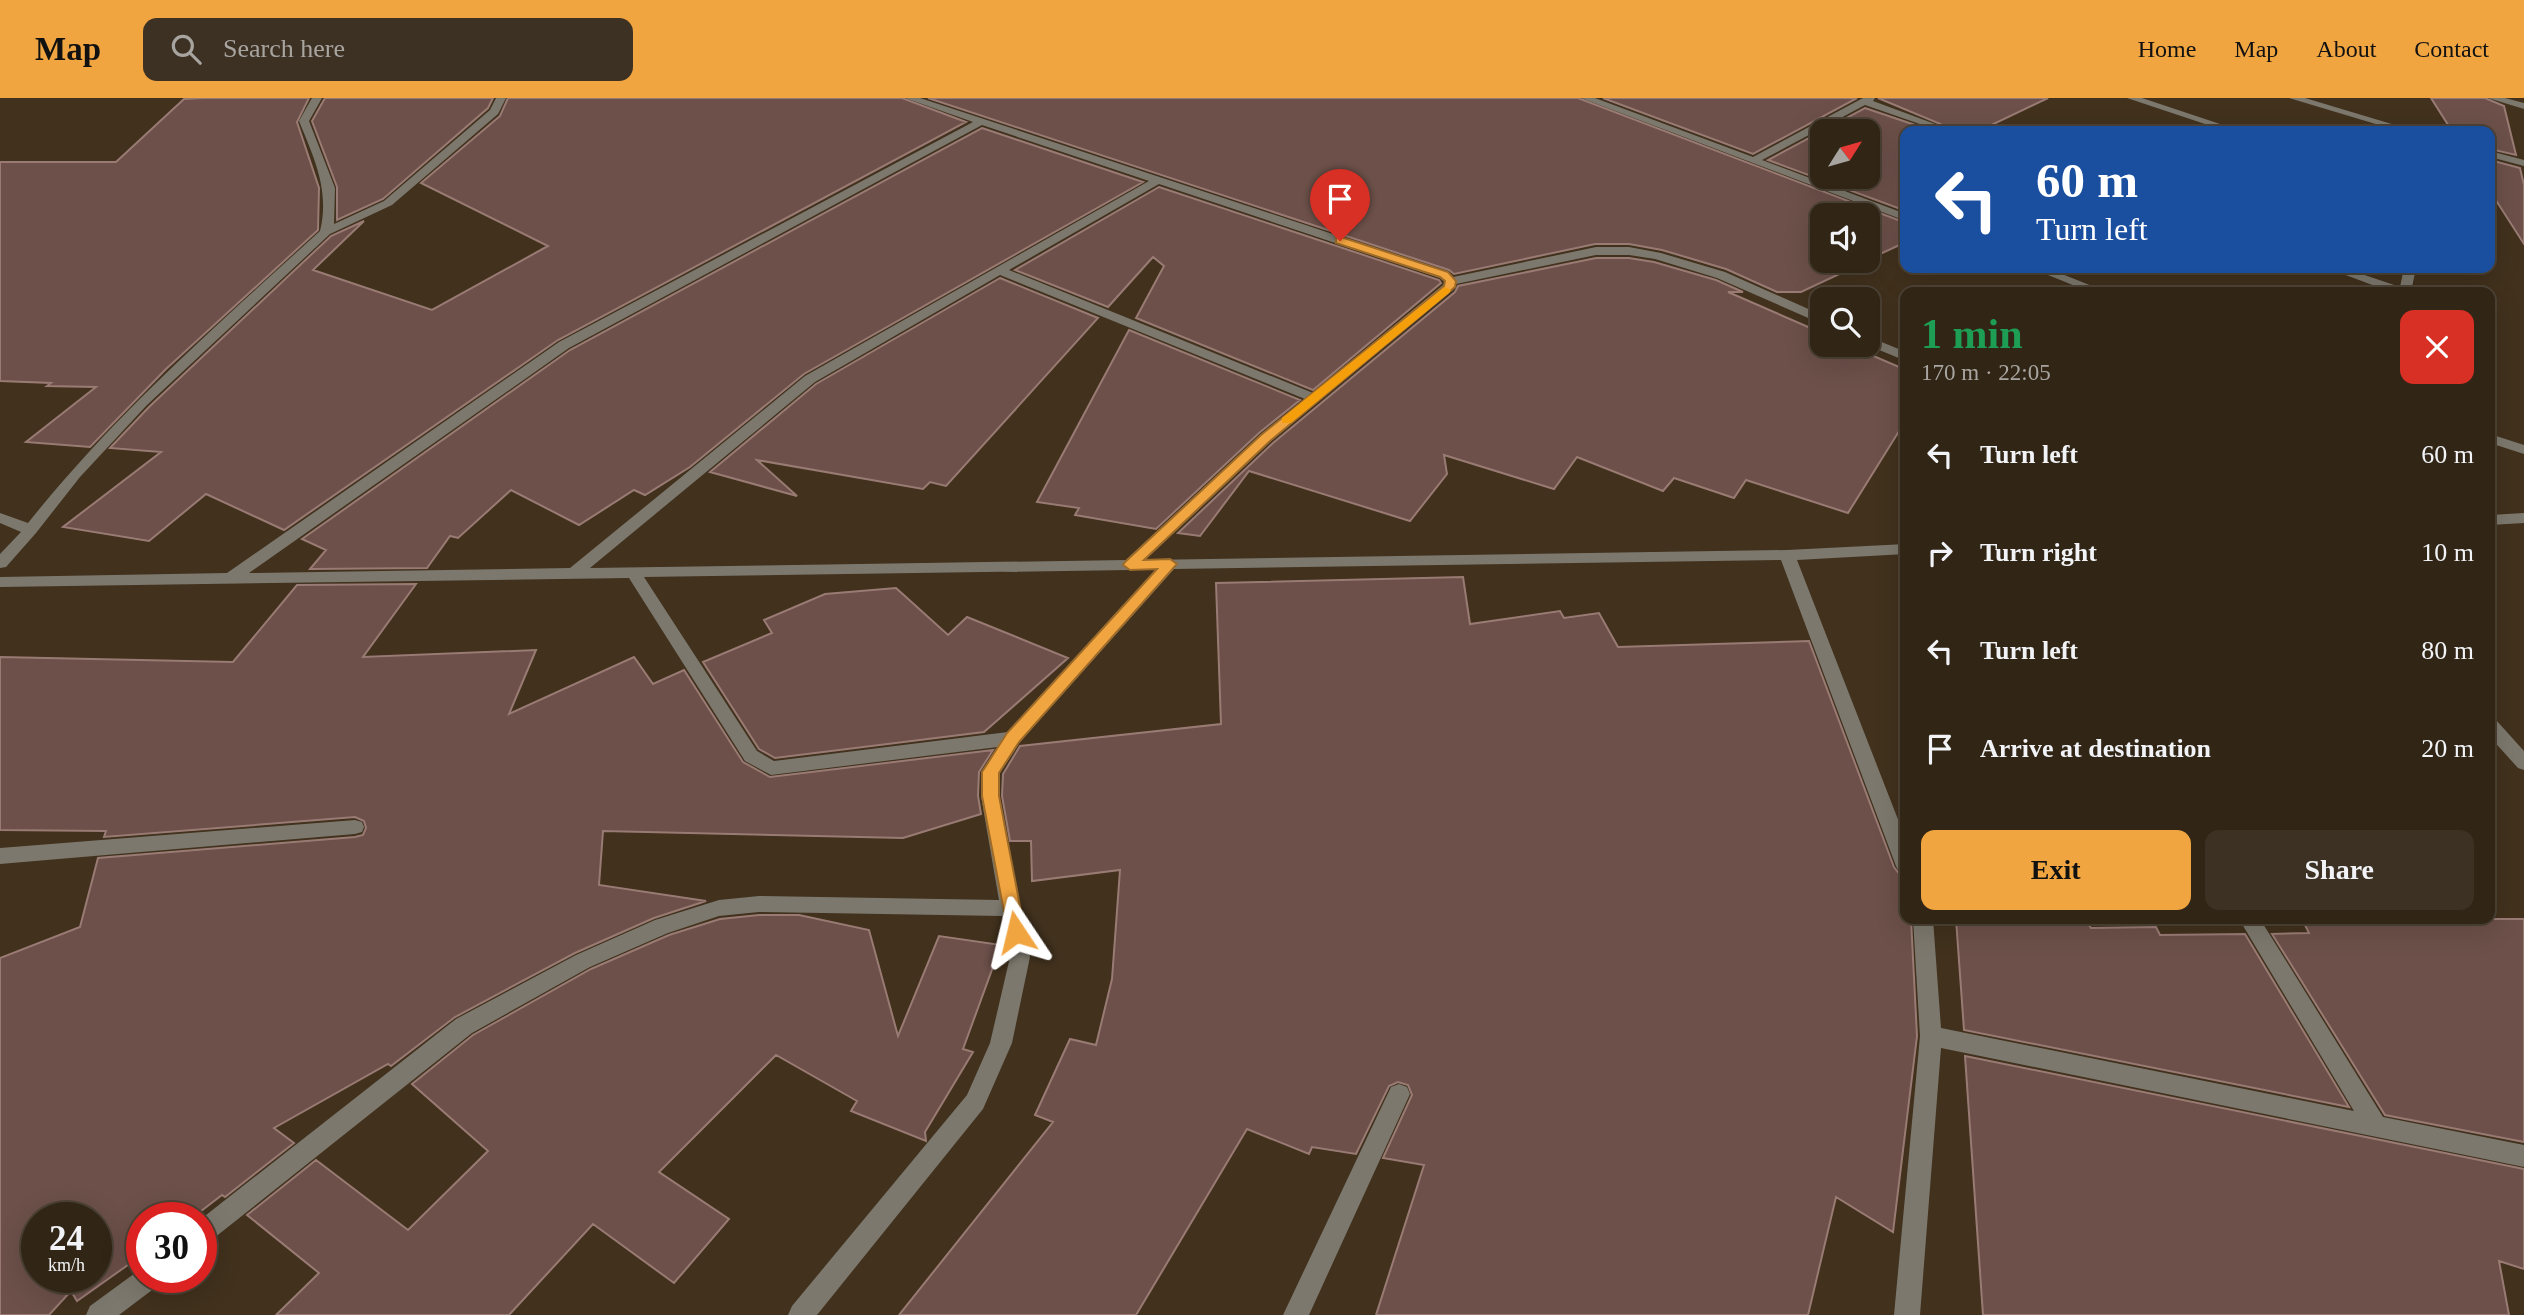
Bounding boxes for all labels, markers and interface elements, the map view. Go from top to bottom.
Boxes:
search box [143,18,633,81]
icon: search [167,30,205,68]
text: Map [35,31,101,67]
text: Search here [223,34,345,63]
text: Home [2138,36,2196,62]
text: Map [2234,36,2278,62]
text: About [2316,36,2376,62]
text: Contact [2414,36,2489,62]
north arrow [1810,119,1880,189]
map controls [1810,119,1880,357]
text: 60 m [2036,153,2138,208]
icon: left [1921,154,2012,245]
pin [1310,169,1370,241]
icon: arrive [1321,180,1359,218]
button: sound [1810,203,1880,273]
text: Turn left [2036,211,2148,247]
button: search [1810,287,1880,357]
button: close [2400,310,2474,384]
text: 1 min [1921,311,2023,357]
text: 170 m · 22:05 [1921,360,2051,385]
icon: left [1921,436,1959,474]
text: Turn left [1980,440,2078,469]
text: 60 m [2421,440,2474,469]
icon: right [1921,534,1959,572]
text: Turn right [1980,538,2097,567]
text: 10 m [2421,538,2474,567]
icon: left [1921,632,1959,670]
text: Turn left [1980,636,2078,665]
text: 80 m [2421,636,2474,665]
icon: arrive [1921,730,1959,768]
text: Arrive at destination [1980,734,2211,763]
text: 20 m [2421,734,2474,763]
button: Exit [1921,830,2191,910]
button: Share [2205,830,2474,910]
position arrow [979,895,1053,969]
speed limit sign: 30 [126,1202,217,1293]
text: 24 [49,1219,84,1258]
text: km/h [48,1255,85,1275]

